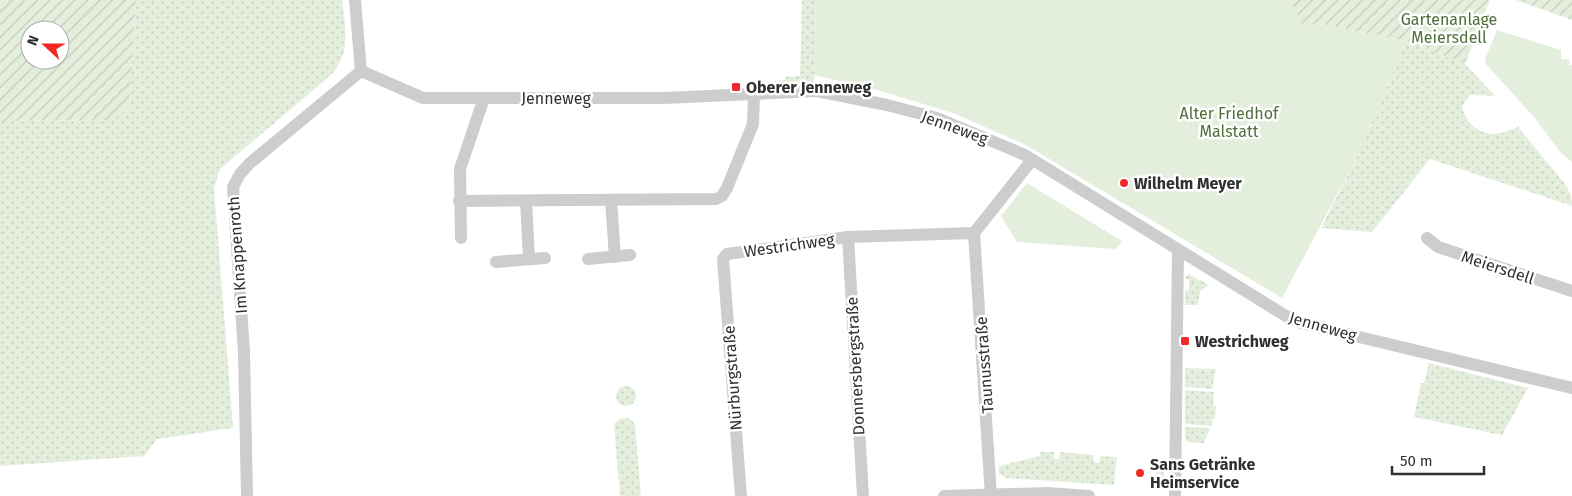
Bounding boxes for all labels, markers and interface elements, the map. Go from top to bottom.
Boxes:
park label: Gartenanlage Meiersdell [1401,10,1497,47]
north arrow [20,20,70,70]
text: N [24,33,43,48]
place label: Oberer Jenneweg [746,78,871,97]
marker: Oberer Jenneweg [730,81,742,93]
street label: Jenneweg [521,89,591,108]
park label: Alter Friedhof Malstatt [1180,104,1280,141]
street label: Jenneweg [919,107,991,149]
place label: Wilhelm Meyer [1134,174,1242,193]
marker: Wilhelm Meyer [1118,177,1130,189]
street label: Im Knappenroth [224,196,251,314]
street label: Westrichweg [743,230,836,261]
street label: Meiersdell [1459,247,1537,288]
street label: Donnersbergstraße [842,296,869,436]
street label: Jenneweg [1287,308,1360,345]
street label: Taunusstraße [972,316,997,414]
street label: Nürburgstraße [719,325,746,431]
place label: Westrichweg [1195,332,1289,351]
marker: Westrichweg [1179,335,1191,347]
scale bar [1392,444,1484,476]
text: 50 m [1400,452,1433,470]
place label: Sans Getränke Heimservice [1150,455,1255,492]
marker: Sans Getränke Heimservice [1134,467,1146,479]

